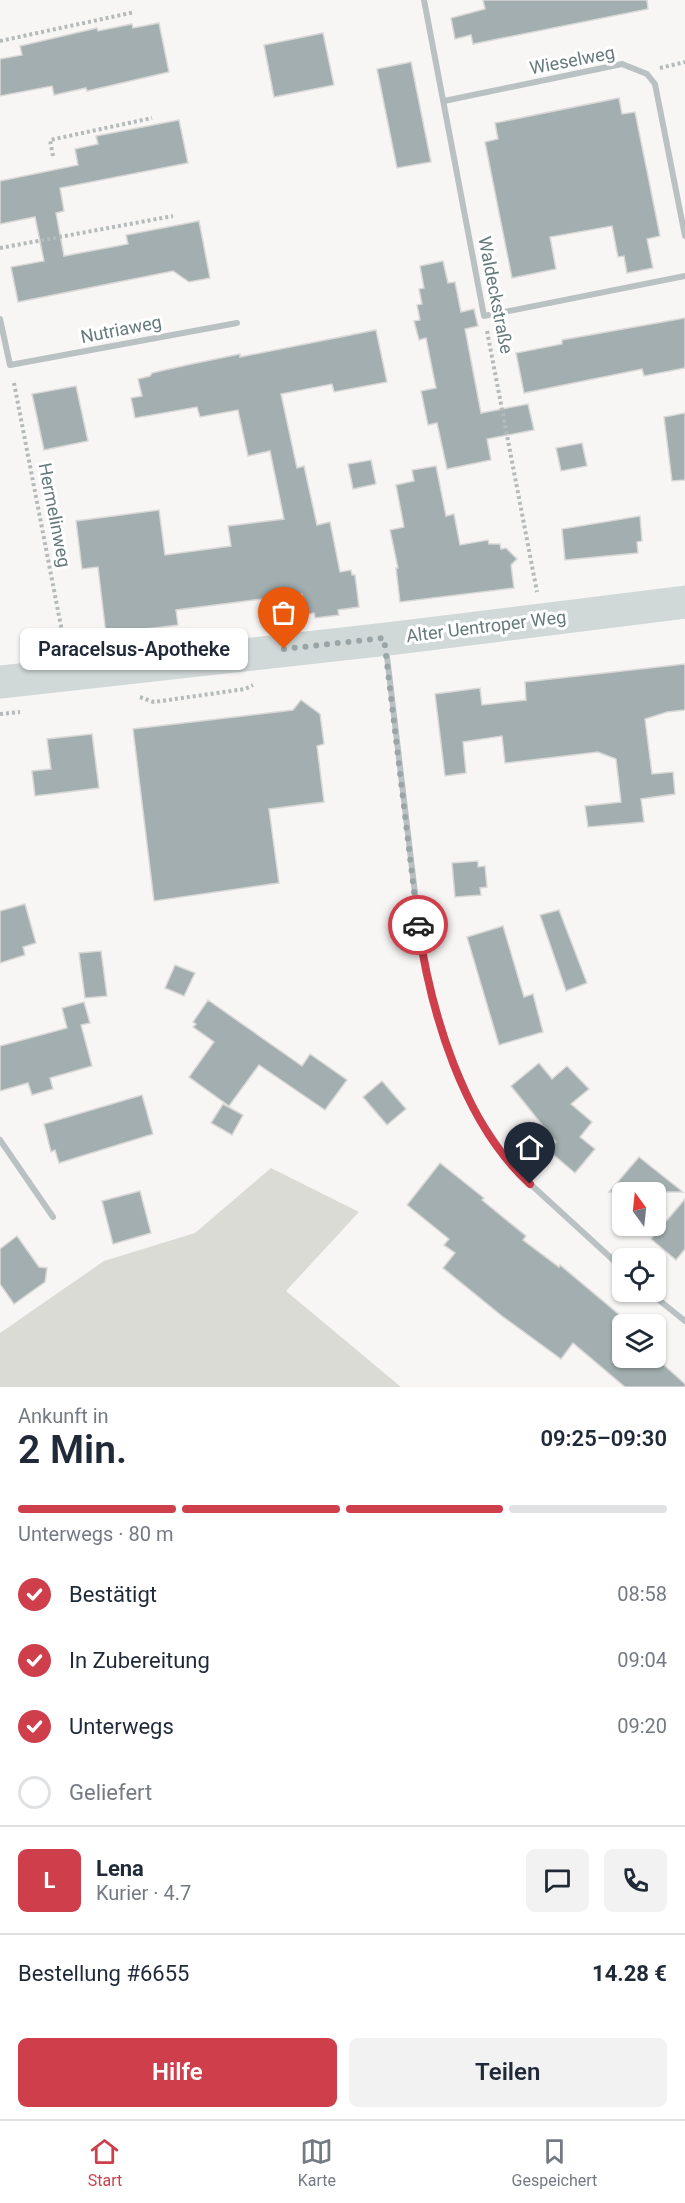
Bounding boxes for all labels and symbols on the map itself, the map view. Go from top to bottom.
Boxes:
street label: Wieselweg [528,41,616,79]
street label: Waldeckstraße [474,235,518,355]
street label: Nutriaweg [79,311,163,347]
street label: Hermelinweg [35,461,75,569]
pin [258,587,309,649]
street label: Alter Uentroper Weg [405,606,567,646]
callout: Paracelsus-Apotheke [20,628,248,670]
courier [388,895,448,955]
pin [504,1122,555,1184]
north arrow [612,1182,666,1236]

